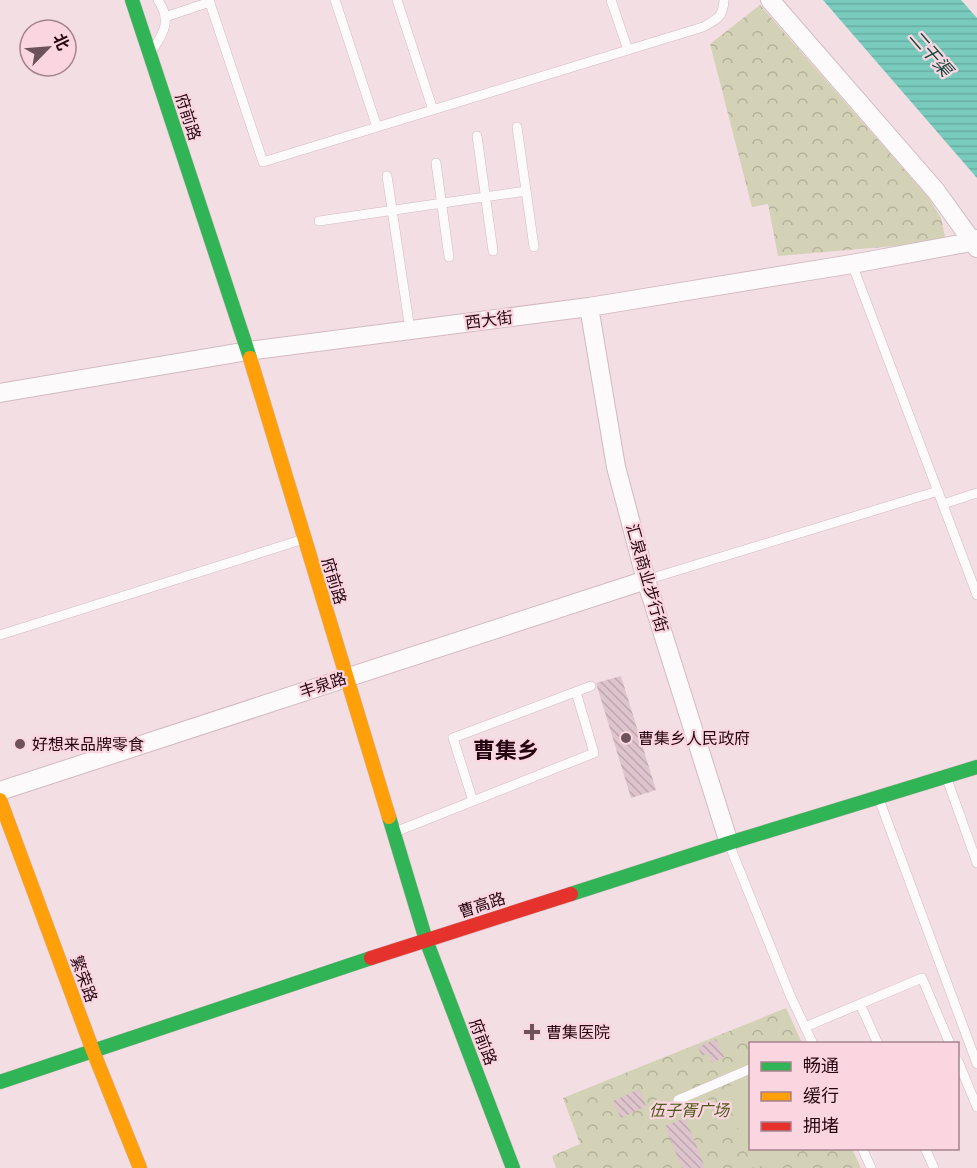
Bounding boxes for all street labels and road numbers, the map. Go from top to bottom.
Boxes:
street label: 府前路 [172,91,204,143]
street label: 西大街 [464,308,514,332]
street label: 汇泉商业步行街 [622,522,672,634]
street label: 府前路 [318,555,350,607]
street label: 丰泉路 [297,669,349,701]
street label: 曹高路 [456,889,508,921]
street label: 繁荣路 [67,953,101,1005]
street label: 府前路 [466,1016,500,1068]

